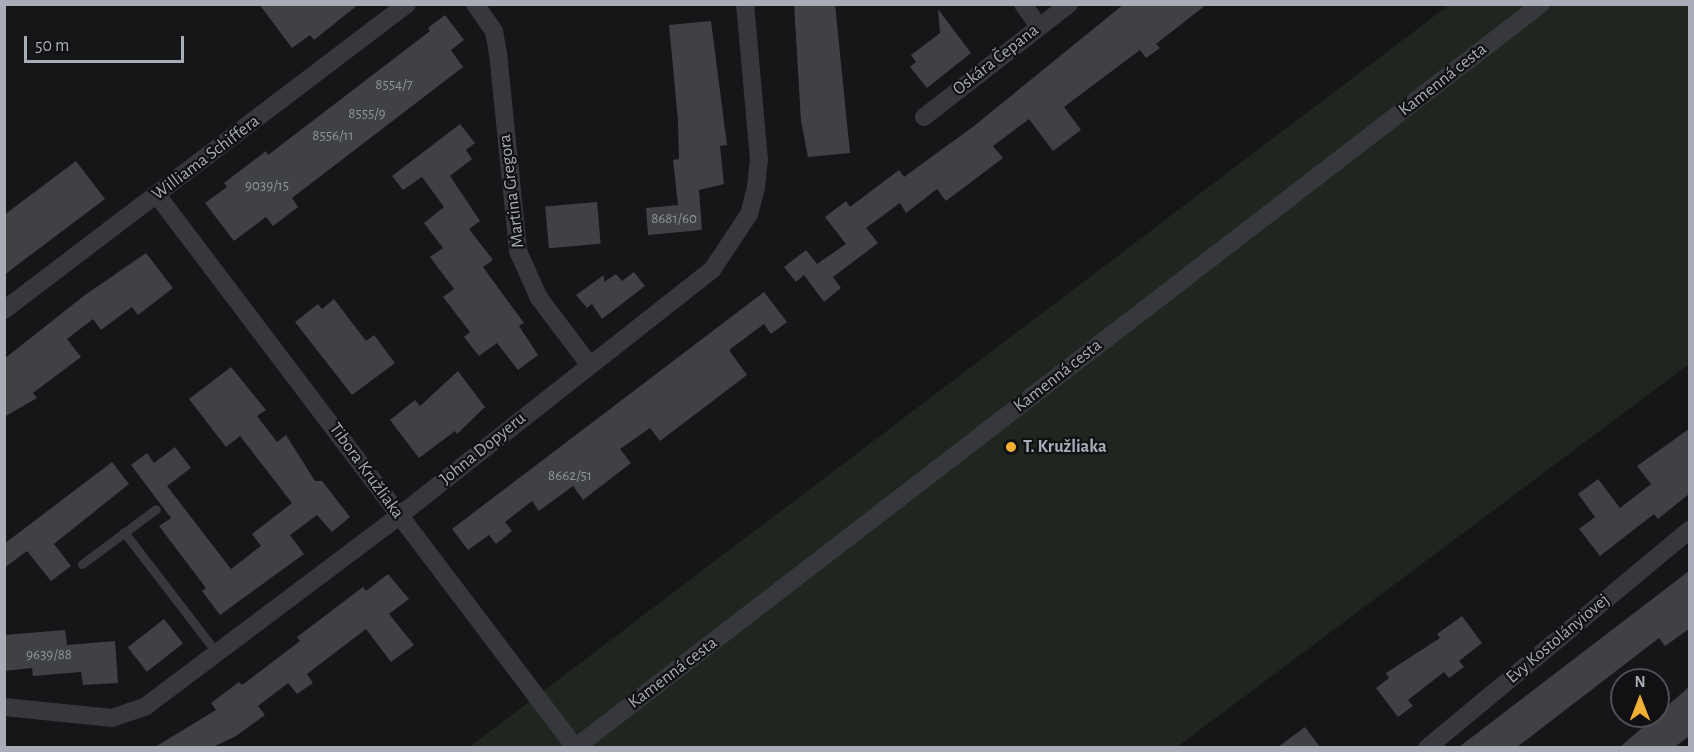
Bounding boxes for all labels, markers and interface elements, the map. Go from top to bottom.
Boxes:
street label: Oskára Čepana [949,20,1043,100]
scale bar [27,24,188,62]
text: 50 m [35,37,69,55]
street label: Kamenná cesta [1395,39,1491,121]
house number: 8554/7 [375,76,413,94]
house number: 8555/9 [348,105,386,123]
street label: Williama Schiffera [148,111,264,205]
house number: 8556/11 [312,127,354,145]
street label: Martina Gregora [494,133,530,249]
house number: 9039/15 [245,177,289,195]
house number: 8681/60 [651,210,697,228]
street label: Kamenná cesta [1010,335,1106,417]
street label: Johna Dopyeru [436,408,530,490]
street label: Tibora Kružliaka [324,419,408,523]
place label: T. Kružliaka [1023,436,1107,458]
marker: T. Kružliaka [1004,440,1018,454]
house number: 8662/51 [548,467,592,485]
street label: Evy Kostolányiovej [1502,590,1614,688]
street label: Kamenná cesta [624,632,722,714]
house number: 9639/88 [26,646,72,664]
north arrow [1610,668,1670,728]
text: N [1634,674,1646,690]

